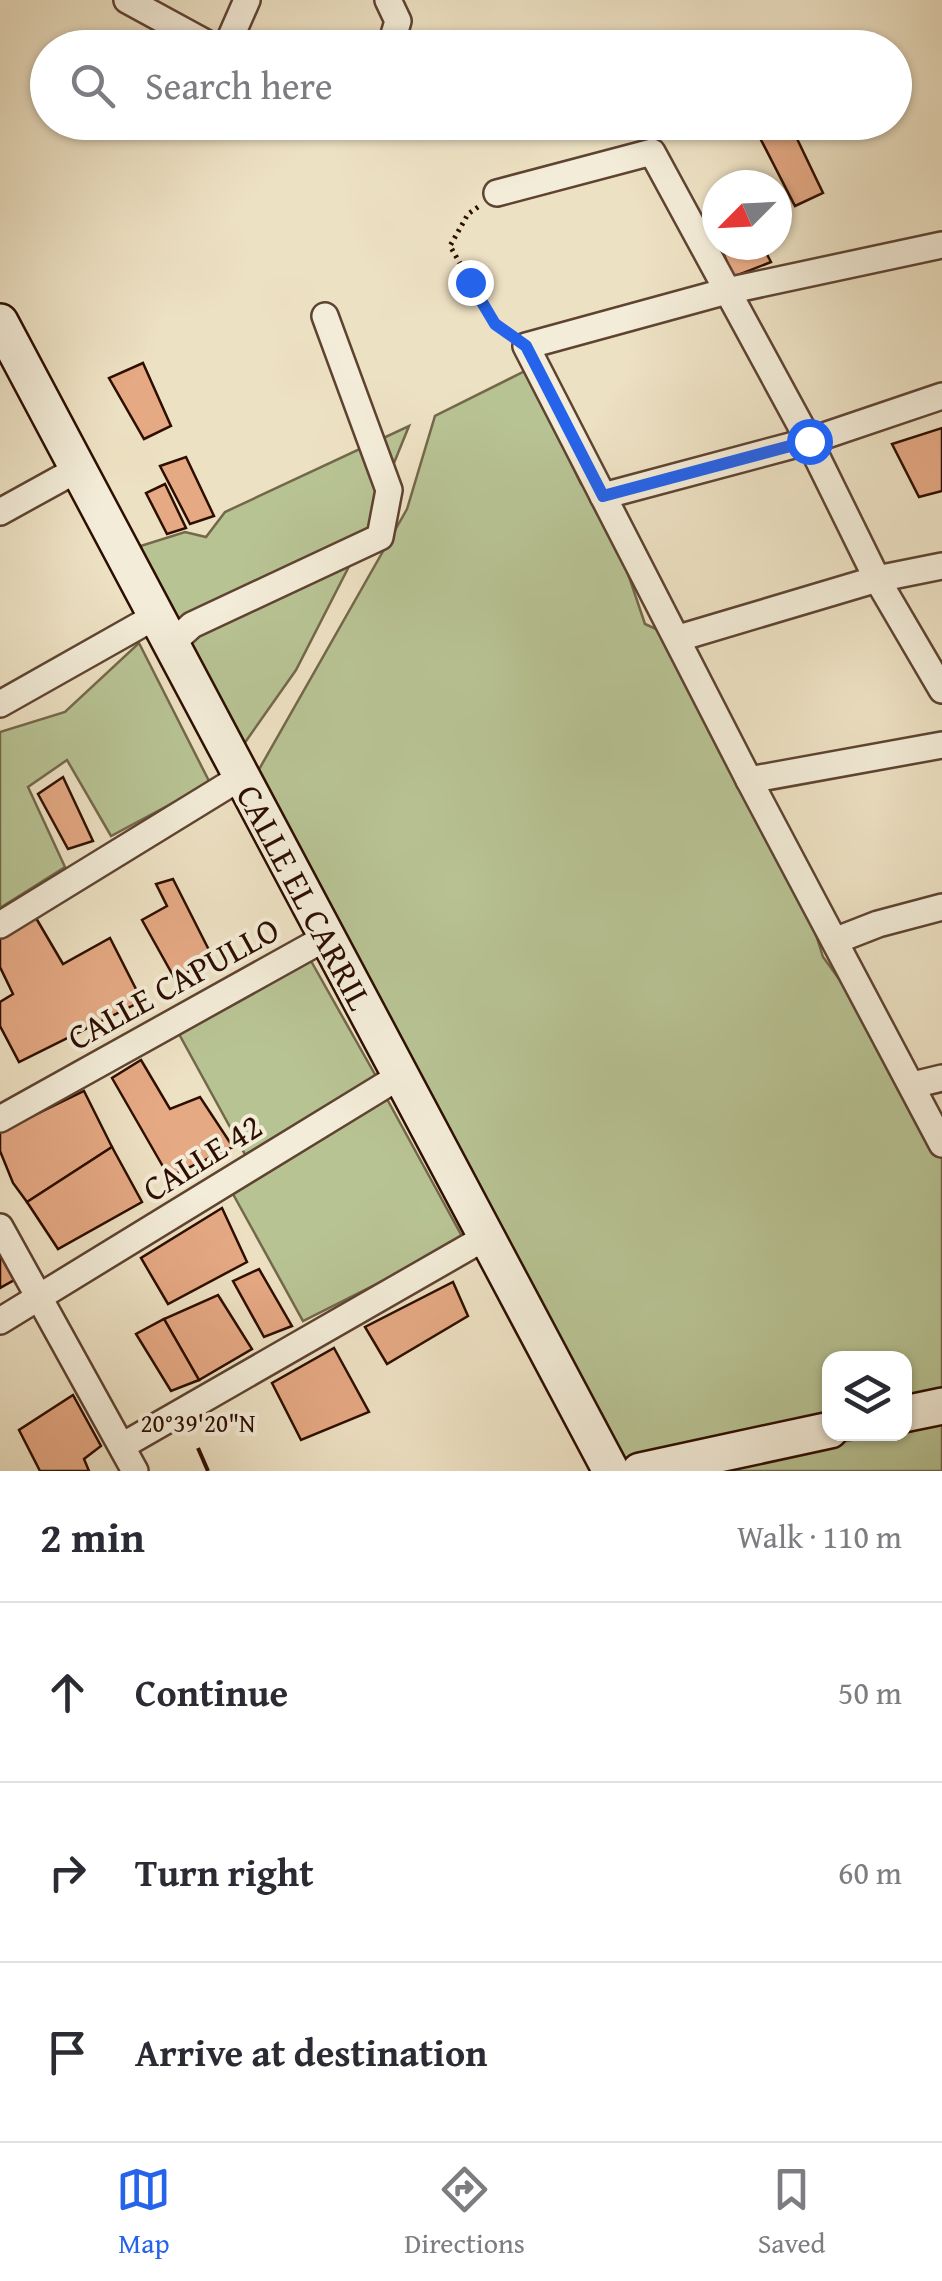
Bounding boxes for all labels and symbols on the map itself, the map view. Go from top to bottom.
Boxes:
north arrow [702,170,792,260]
route end [448,260,494,306]
route start [787,419,833,465]
street label: CALLE EL CARRIL [224,775,386,1019]
street label: CALLE CAPULLO [58,904,288,1062]
street label: CALLE 42 [132,1100,272,1214]
text: 20°39'20"N [141,1405,255,1441]

